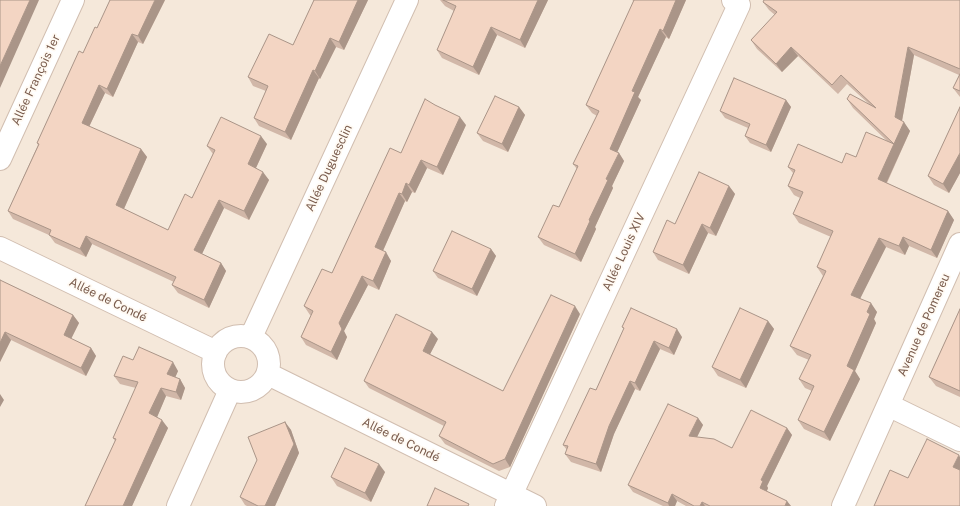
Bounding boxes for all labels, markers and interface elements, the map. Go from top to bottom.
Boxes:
street label: Allée François 1er [9,32,63,128]
street label: Allée Duguesclin [303,122,355,214]
street label: Allée Louis XIV [600,211,648,293]
street label: Avenue de Pomereu [895,271,953,379]
street label: Allée de Condé [67,275,149,325]
street label: Allée de Condé [360,415,442,465]

